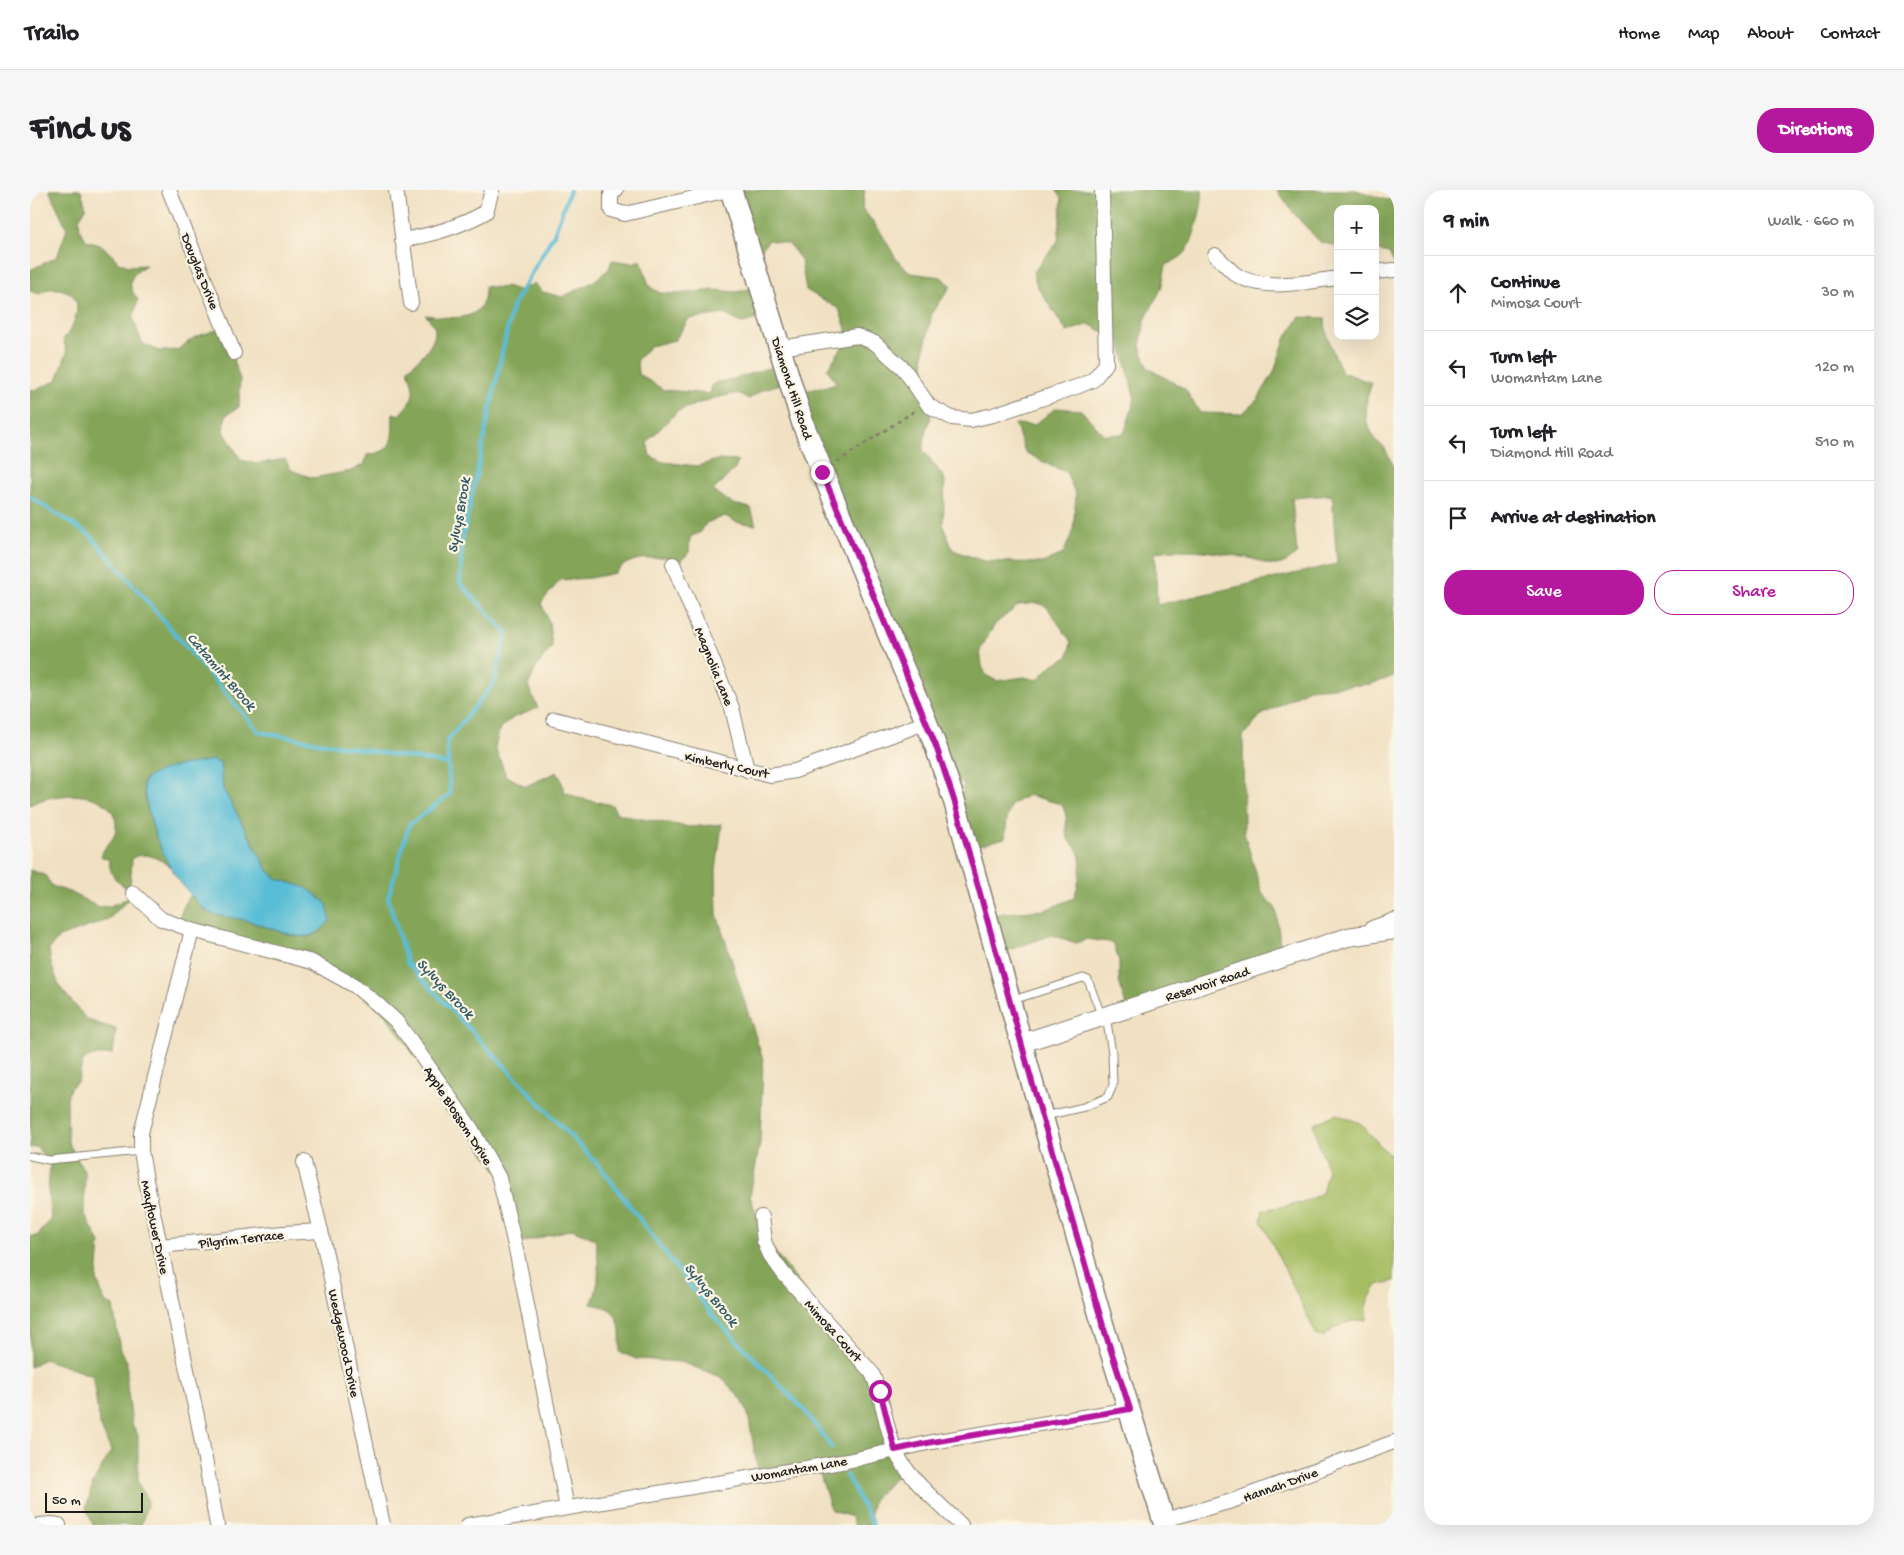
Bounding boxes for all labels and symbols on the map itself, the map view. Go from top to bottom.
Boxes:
street label: Douglas Drive [175,230,222,313]
street label: Diamond Hill Road [766,335,816,444]
route end [811,461,834,484]
water label: Sylvys Brook [445,475,476,554]
street label: Magnolia Lane [689,625,736,709]
water label: Catamint Brook [182,630,260,716]
street label: Kimberly Court [683,749,771,784]
water label: Sylvys Brook [412,955,478,1024]
street label: Reservoir Road [1164,963,1254,1007]
street label: Apple Blossom Drive [419,1064,496,1170]
street label: Mayflower Drive [135,1179,172,1277]
street label: Pilgrim Terrace [197,1227,285,1254]
water label: Sylvys Brook [680,1260,742,1331]
street label: Wedgewood Drive [323,1288,362,1400]
street label: Mimosa Court [800,1297,866,1367]
route start [869,1380,892,1403]
street label: Womantam Lane [750,1454,849,1487]
street label: Hannah Drive [1241,1465,1321,1508]
scale bar [45,1490,142,1513]

